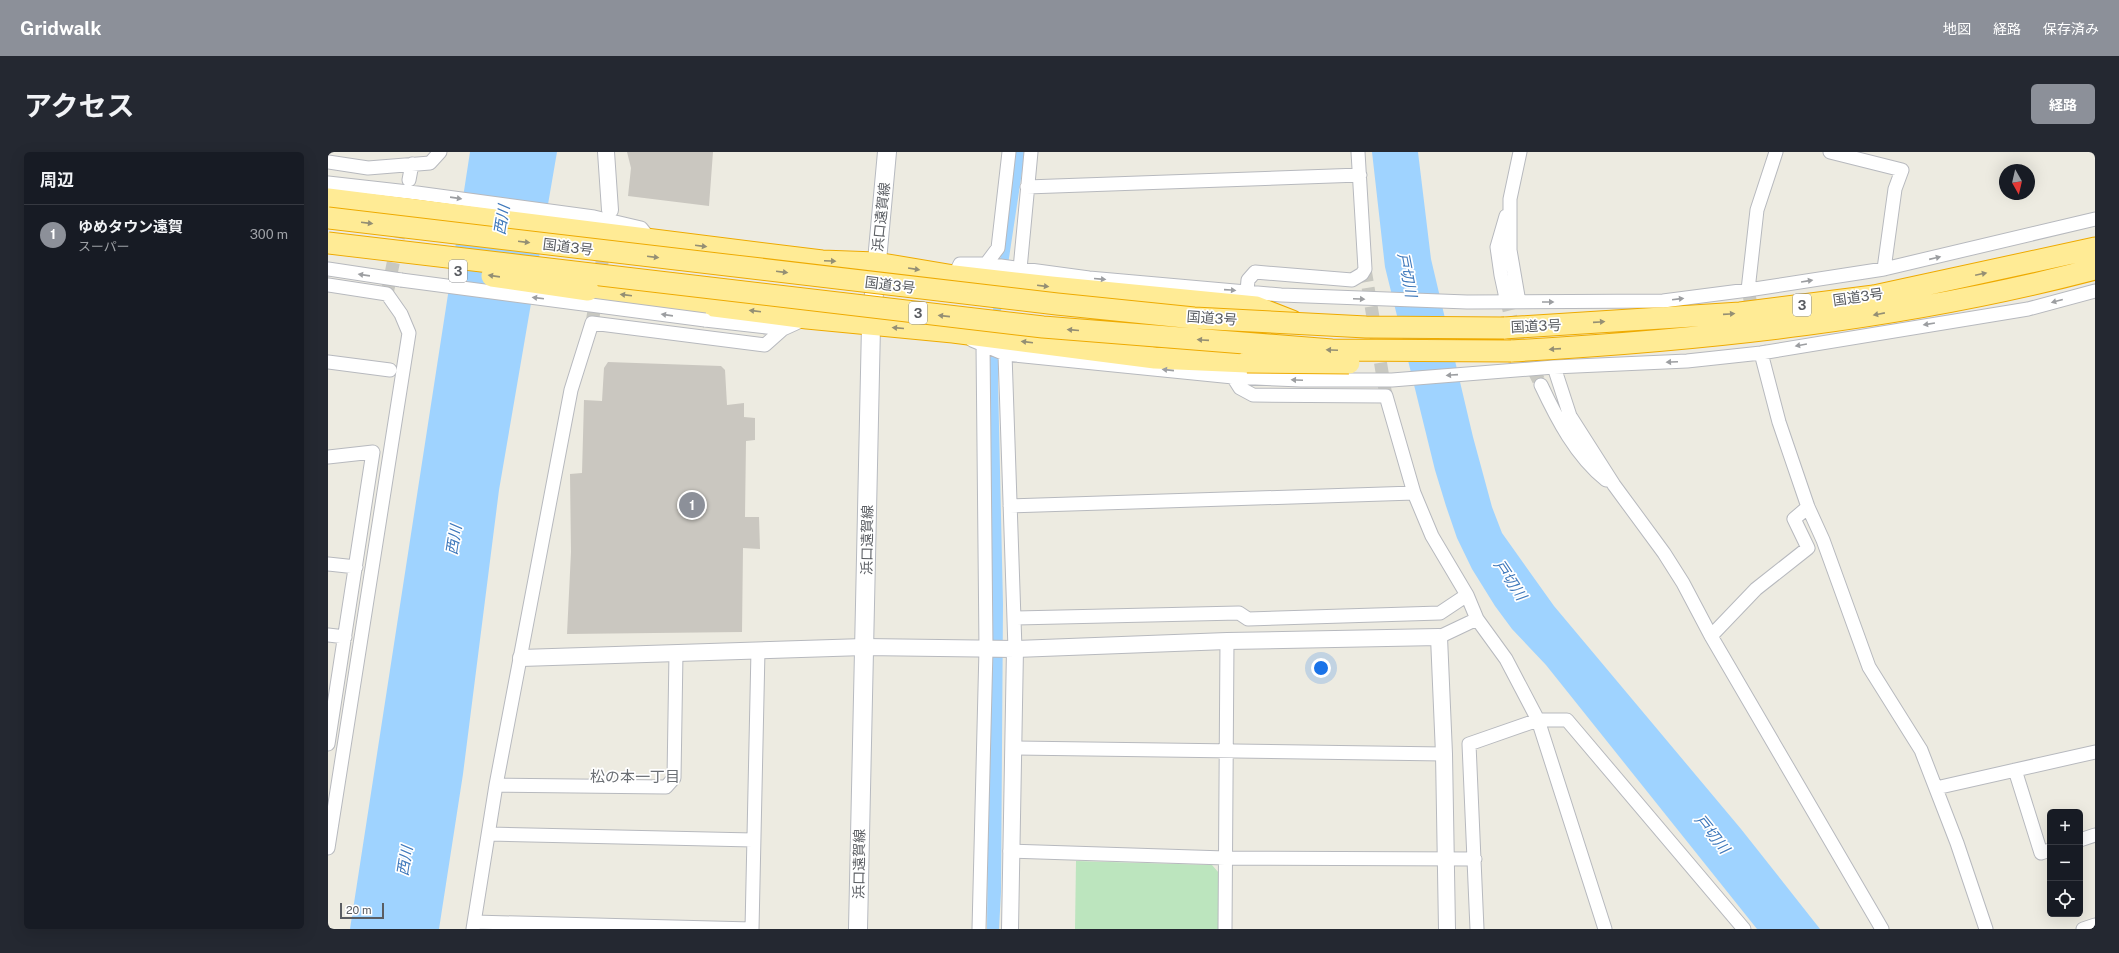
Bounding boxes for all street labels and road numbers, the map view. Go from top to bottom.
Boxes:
street label: 浜口遠賀線 [869,181,893,253]
street label: 国道3号 [542,236,594,258]
road number: 3 [449,260,467,282]
street label: 国道3号 [864,274,916,296]
street label: 国道3号 [1832,286,1884,308]
road number: 3 [1793,294,1811,316]
road number: 3 [909,302,927,324]
street label: 国道3号 [1186,308,1238,328]
street label: 国道3号 [1510,317,1562,335]
street label: 浜口遠賀線 [858,505,876,575]
street label: 浜口遠賀線 [850,829,868,899]

